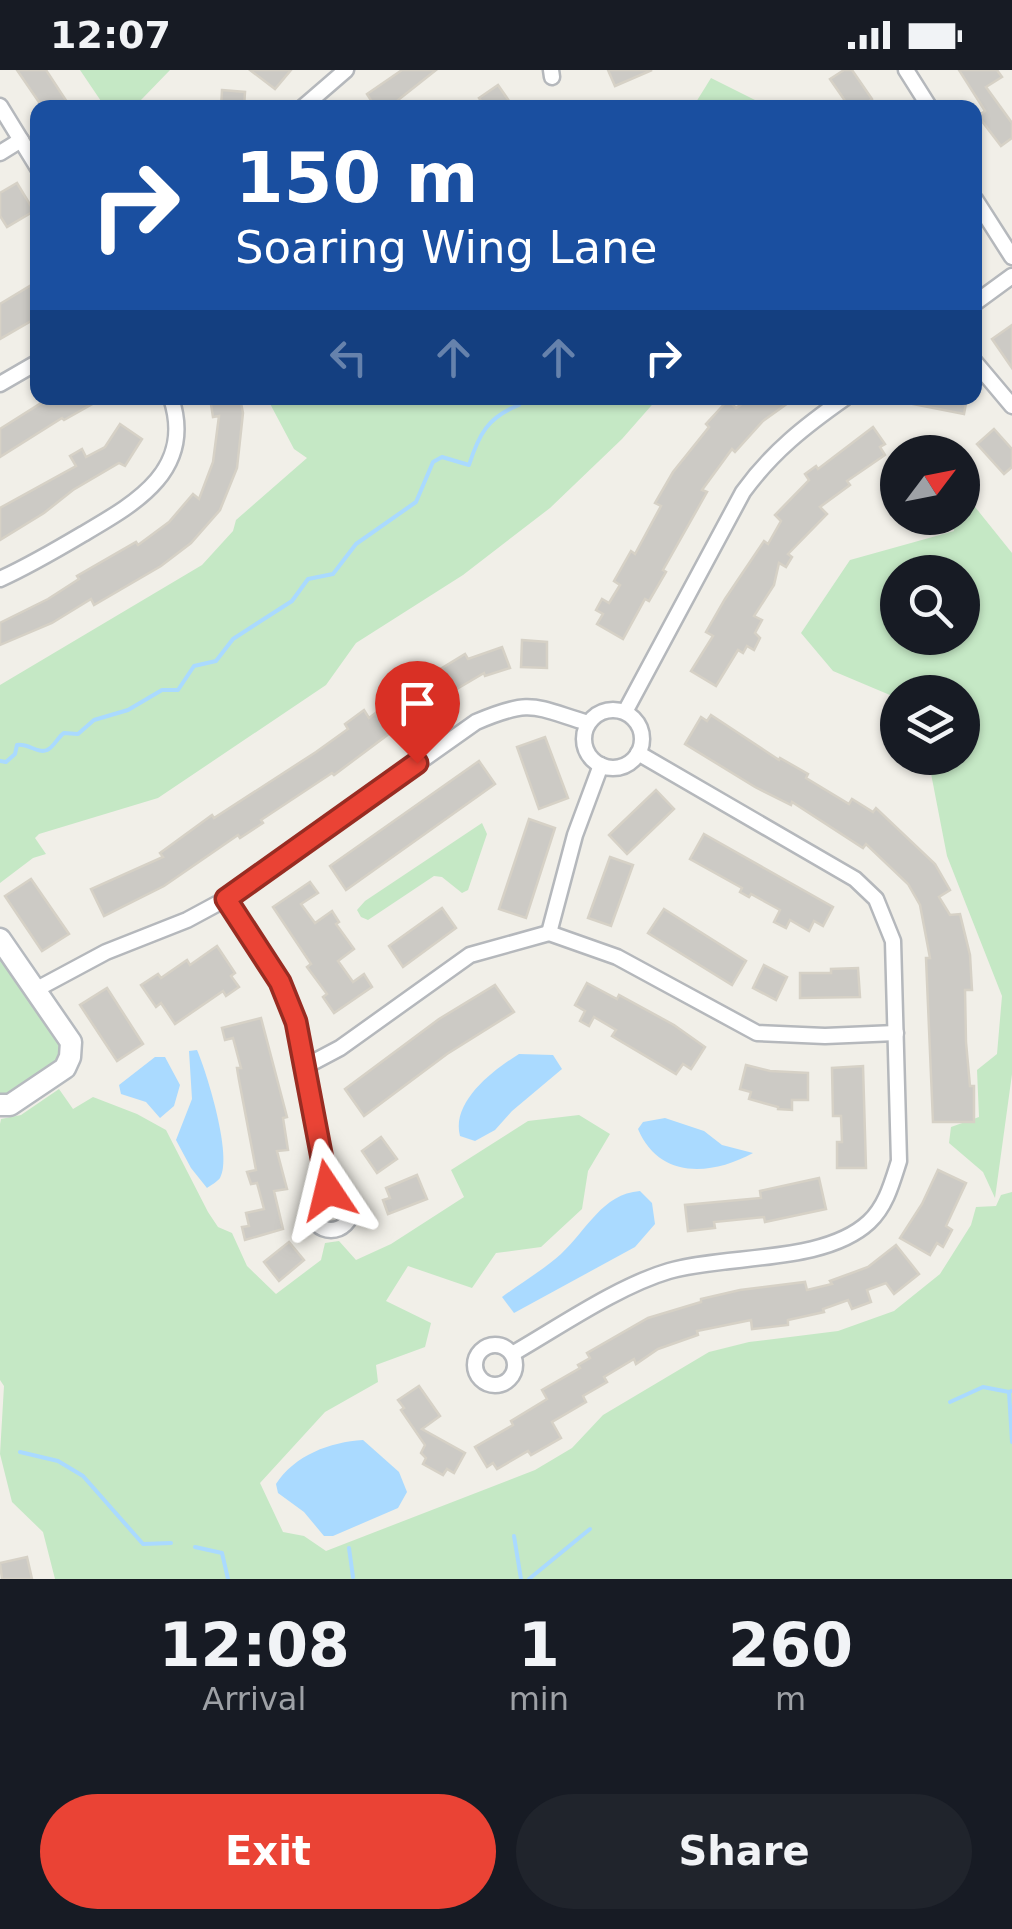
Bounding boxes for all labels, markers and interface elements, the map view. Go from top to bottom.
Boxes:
text: 12:07 [50,13,171,57]
text: 150 m [235,137,478,219]
icon: right [70,140,200,270]
text: Soaring Wing Lane [235,221,657,274]
icon: left [321,330,376,385]
icon: ahead [426,330,481,385]
icon: ahead [531,330,586,385]
icon: right [636,330,691,385]
north arrow [880,435,980,535]
map controls [880,435,980,775]
button: search [880,555,980,655]
pin [375,661,460,764]
button: layers [880,675,980,775]
icon: arrive [390,676,445,731]
position arrow [276,1138,380,1242]
text: 12:08 [159,1610,350,1680]
text: 1 [518,1610,560,1680]
text: 260 [728,1610,853,1680]
text: Arrival [202,1680,306,1718]
text: min [509,1680,569,1718]
text: m [775,1680,806,1718]
button: Exit [40,1794,496,1909]
button: Share [516,1794,972,1909]

